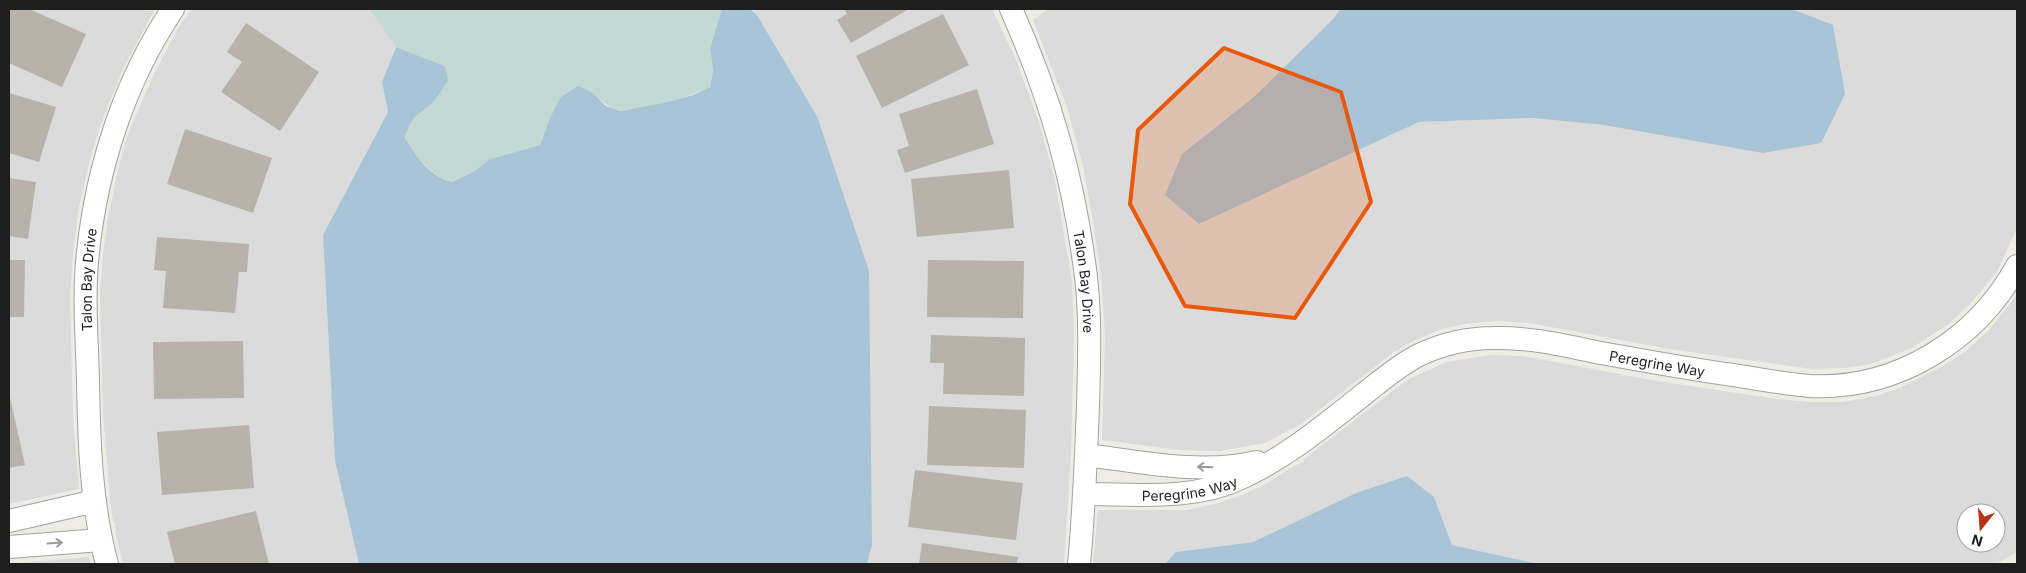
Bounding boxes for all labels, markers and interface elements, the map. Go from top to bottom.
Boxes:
street label: Talon Bay Drive [77,227,99,331]
street label: Talon Bay Drive [1071,229,1098,333]
street label: Peregrine Way [1608,346,1706,379]
one-way arrow [1197,462,1213,472]
street label: Peregrine Way [1142,472,1240,504]
north arrow [1956,503,2006,553]
text: N [1969,531,1985,551]
one-way arrow [46,539,62,548]

